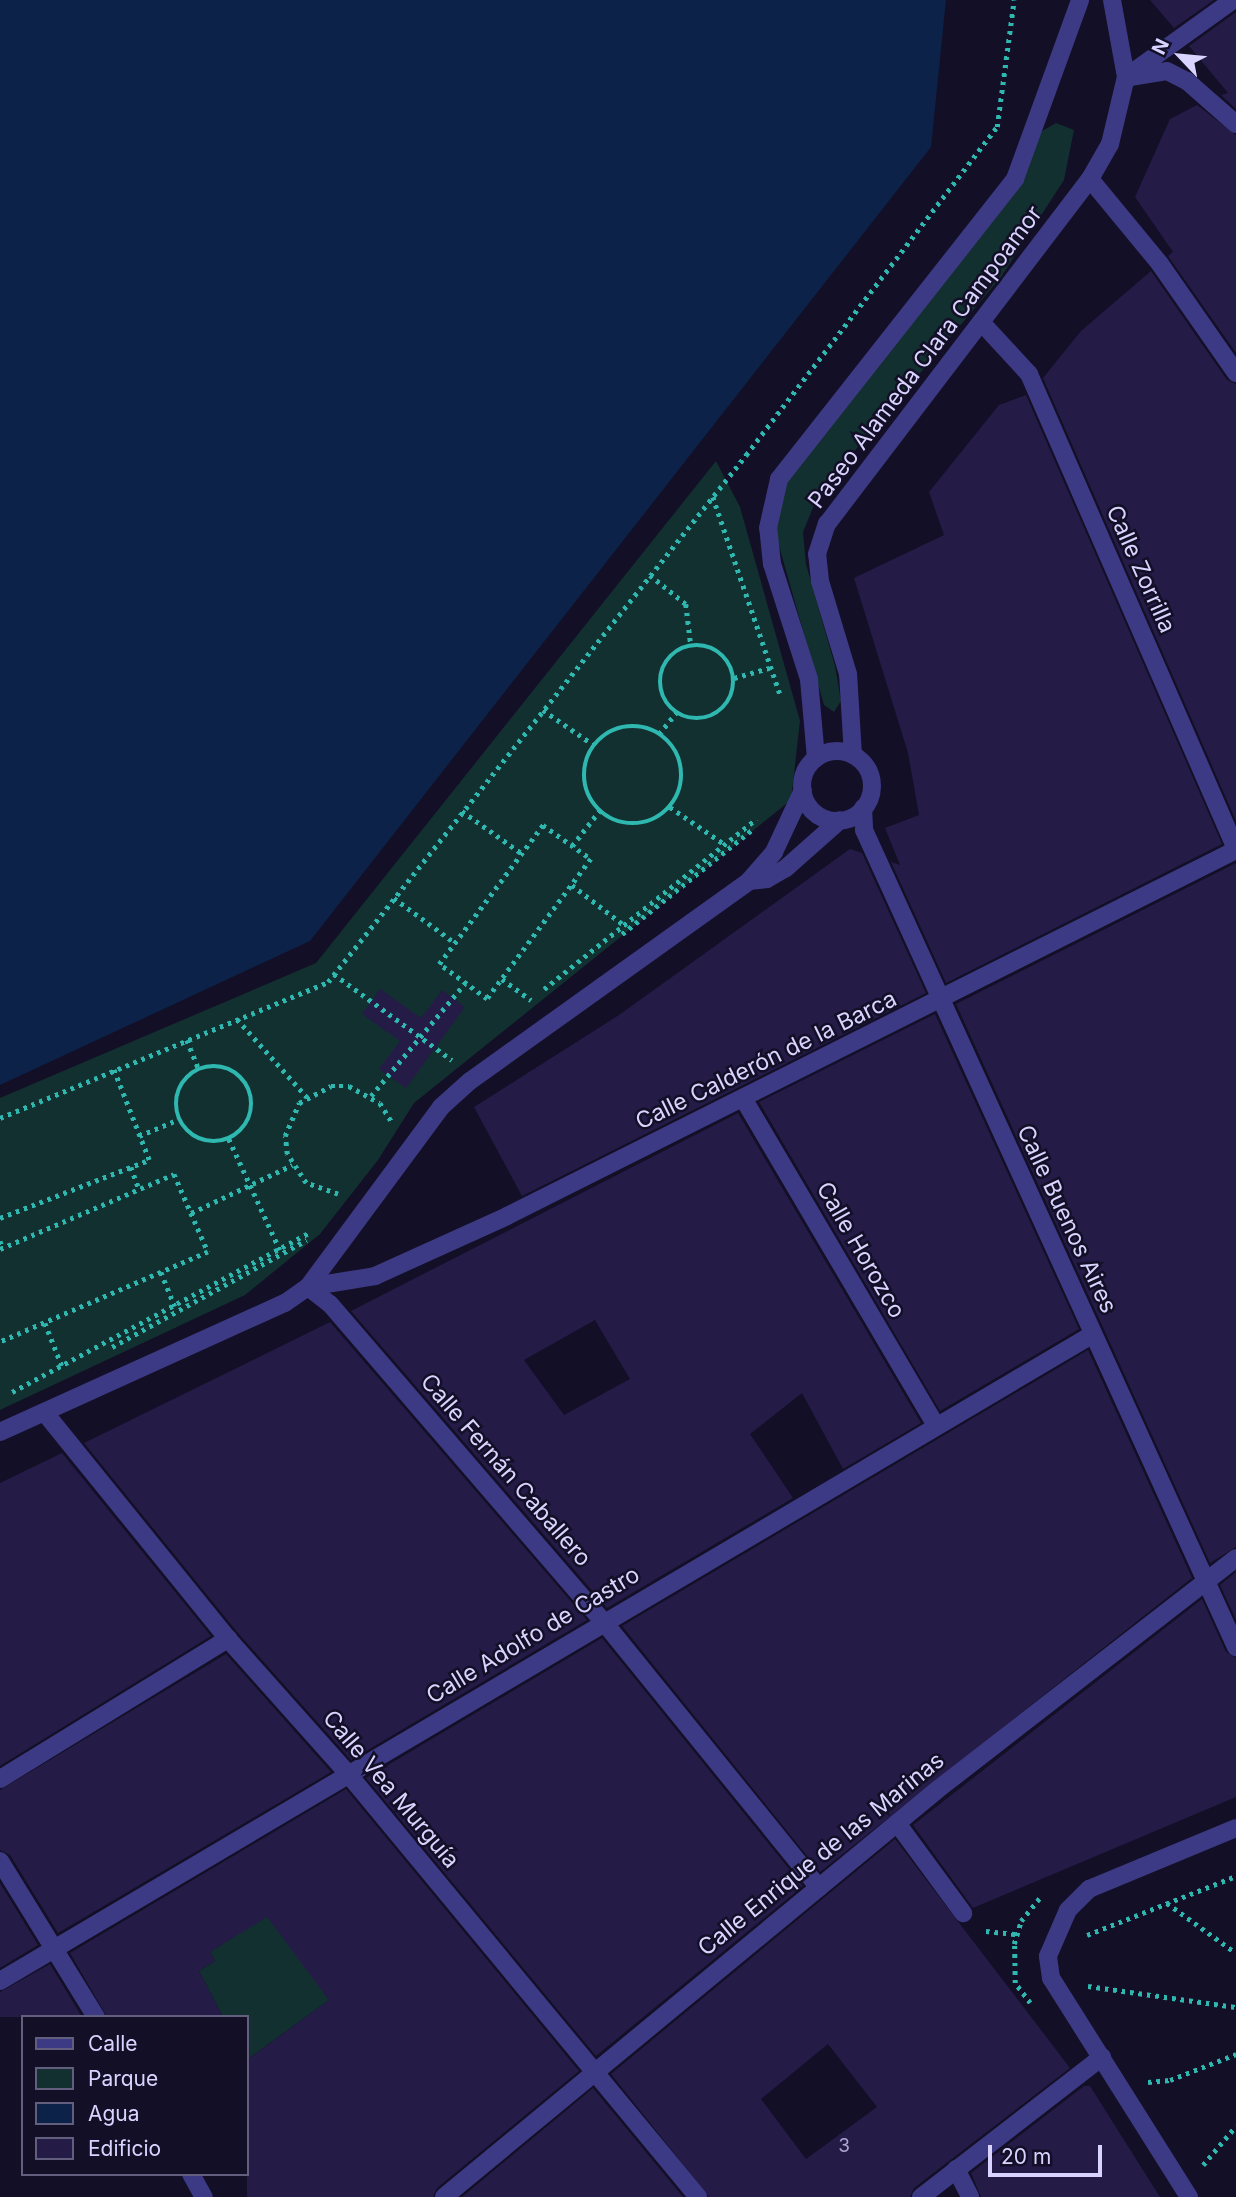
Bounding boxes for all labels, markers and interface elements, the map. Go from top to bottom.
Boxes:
north arrow [1145,21,1215,91]
text: N [1147,35,1174,58]
street label: Paseo Alameda Clara Campoamor [802,200,1048,514]
street label: Calle Zorrilla [1101,501,1181,637]
street label: Calle Calderón de la Barca [631,985,901,1135]
street label: Calle Buenos Aires [1011,1121,1123,1317]
street label: Calle Horozco [811,1177,911,1323]
street label: Calle Fernán Caballero [415,1368,597,1572]
street label: Calle Adolfo de Castro [422,1560,644,1710]
street label: Calle Vea Murguía [317,1705,465,1873]
street label: Calle Enrique de las Marinas [693,1746,949,1962]
legend [21,2015,248,2176]
text: Calle [88,2031,138,2056]
text: Parque [88,2066,158,2091]
text: Agua [88,2101,140,2126]
scale bar [991,2130,1105,2174]
house number: 3 [838,2135,850,2157]
text: Edificio [88,2136,161,2161]
text: 20 m [1001,2144,1051,2169]

